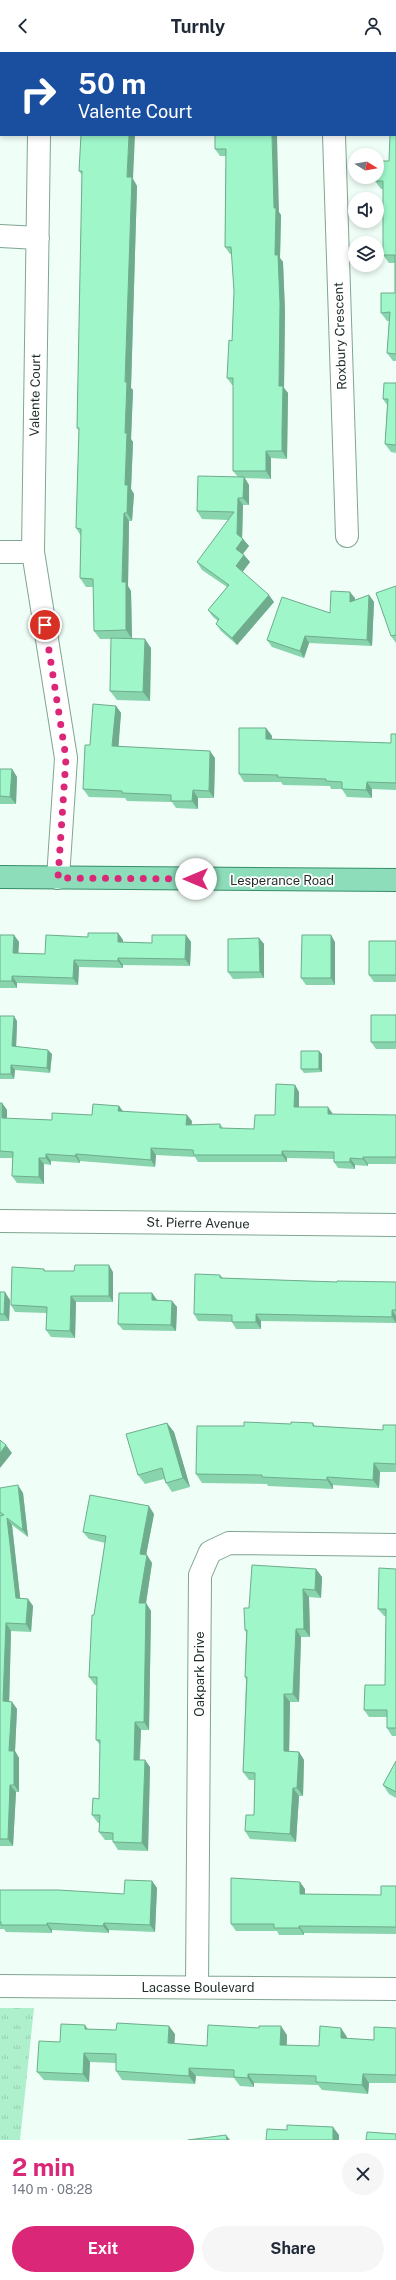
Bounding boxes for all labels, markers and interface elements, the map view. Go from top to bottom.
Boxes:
icon: back [12,15,34,37]
icon: person [362,15,384,37]
text: Turnly [171,16,225,37]
text: 50 m [78,67,146,100]
icon: right [12,68,64,120]
text: Valente Court [78,101,193,122]
north arrow [348,148,384,184]
map controls [348,148,384,272]
button: sound [348,192,384,228]
button: layers [348,236,384,272]
street label: Roxbury Crescent [331,282,349,390]
street label: Valente Court [27,354,43,436]
pin [28,608,62,642]
icon: arrive [34,614,56,636]
position arrow [175,858,217,900]
street label: Lesperance Road [230,873,334,888]
street label: St. Pierre Avenue [146,1215,250,1231]
street label: Oakpark Drive [192,1631,207,1717]
street label: Lacasse Boulevard [141,1980,255,1995]
text: 2 min [12,2153,75,2181]
button: close [342,2153,384,2195]
text: 140 m · 08:28 [12,2182,93,2197]
button: Exit [12,2226,194,2272]
button: Share [202,2226,384,2272]

